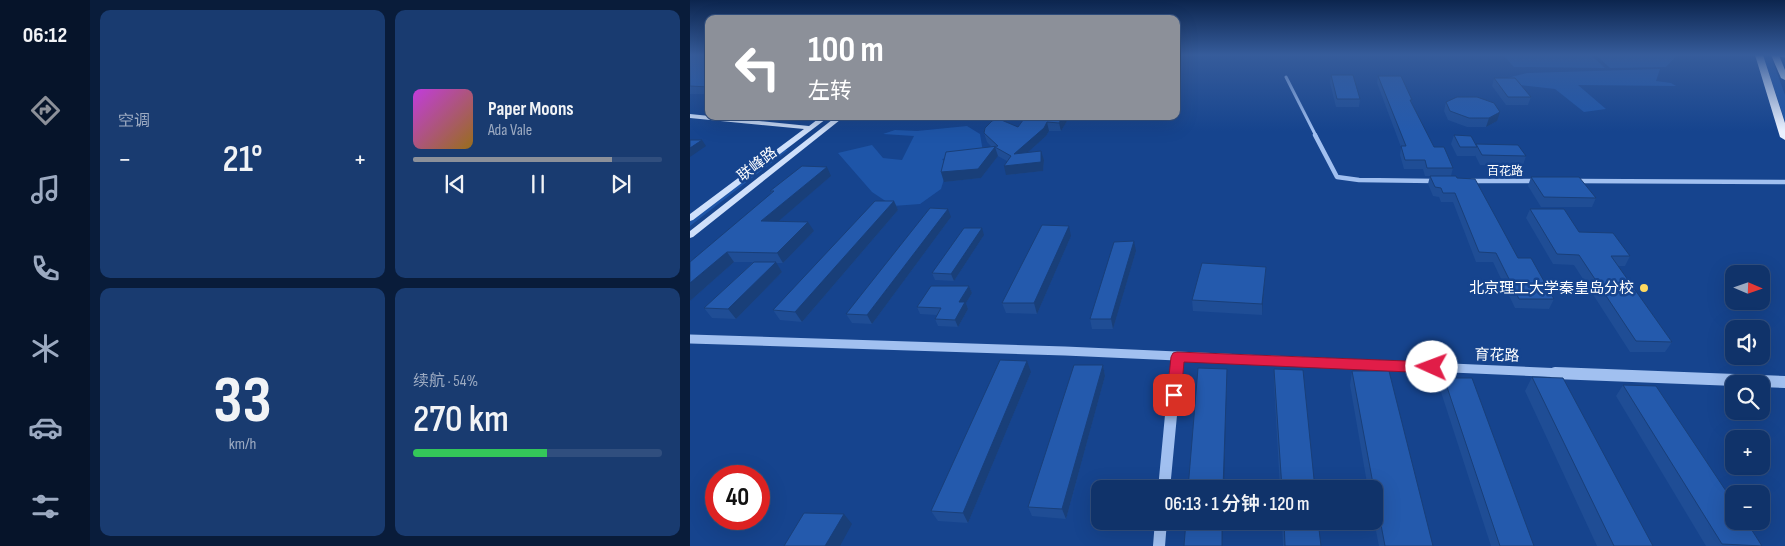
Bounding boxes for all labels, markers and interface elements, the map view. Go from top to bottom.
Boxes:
text: 06:12 [23,22,67,49]
text: 100 m [808,29,884,72]
icon: left [725,35,790,100]
text: 左转 [808,78,852,105]
icon: directions [28,93,63,128]
text: Paper Moons [488,98,574,121]
text: 空调 [118,112,150,131]
text: Ada Vale [488,121,532,140]
text: 21° [222,137,263,182]
text: − [118,143,132,176]
text: + [353,143,367,176]
street label: 联峰路 [734,143,781,186]
street label: 百花路 [1487,164,1523,179]
icon: previous [441,170,469,198]
icon: pause [524,170,552,198]
icon: next [607,170,635,198]
icon: music [28,172,63,207]
icon: phone [28,251,63,286]
north arrow [1725,265,1770,310]
map controls [1725,265,1770,530]
place label: 北京理工大学秦皇岛分校 [1469,279,1634,298]
marker: 北京理工大学秦皇岛分校 [1638,282,1650,294]
button: sound [1725,320,1770,365]
icon: climate [28,331,63,366]
position arrow [1405,340,1457,392]
street label: 育花路 [1474,345,1520,366]
text: 33 [213,363,272,441]
text: 续航 · 54% [413,372,478,391]
pin [1153,374,1195,416]
button: search [1725,375,1770,420]
icon: arrive [1160,381,1188,409]
text: 270 km [413,397,509,442]
icon: car [28,410,63,445]
button: + [1725,430,1770,475]
text: km/h [229,435,256,454]
speed limit sign: 40 [705,465,770,530]
button: − [1725,485,1770,530]
icon: filters [28,489,63,524]
text: 06:13 · 1 分钟 · 120 m [1165,493,1309,516]

